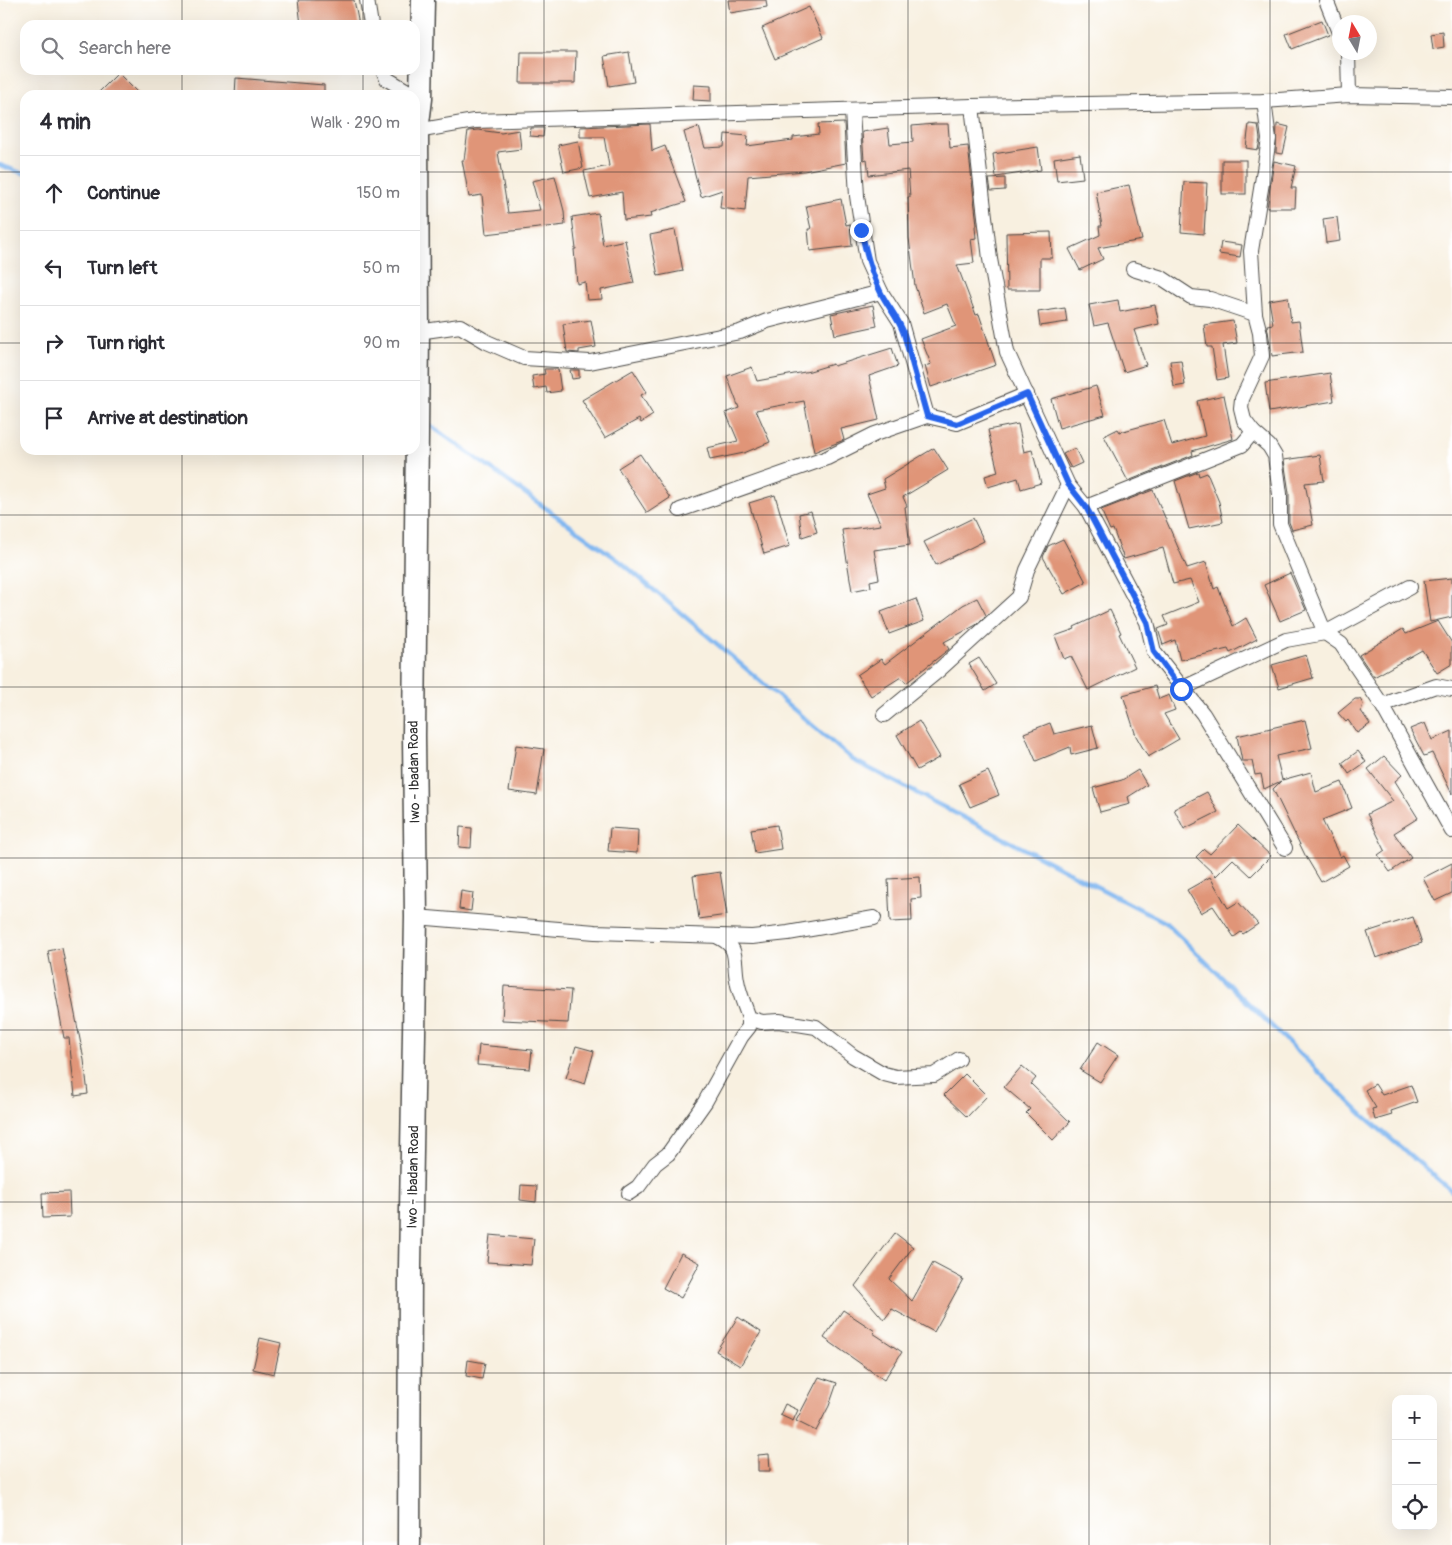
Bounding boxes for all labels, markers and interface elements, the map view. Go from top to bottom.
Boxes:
north arrow [1332,15,1377,60]
search box [20,20,420,75]
icon: search [38,34,66,62]
text: Search here [78,36,171,60]
text: 4 min [40,109,91,136]
text: Walk · 290 m [311,113,400,133]
icon: ahead [40,179,68,207]
text: Continue [87,181,160,205]
text: 150 m [356,183,400,203]
route end [850,219,873,242]
icon: left [40,254,68,282]
text: Turn left [87,256,157,280]
text: 50 m [363,258,400,278]
icon: right [40,329,68,357]
text: Turn right [87,331,165,355]
text: 90 m [363,333,400,353]
icon: arrive [40,404,68,432]
text: Arrive at destination [87,406,248,430]
route start [1170,678,1193,701]
street label: Iwo - Ibadan Road [405,720,423,824]
street label: Iwo - Ibadan Road [404,1125,422,1229]
map controls [1392,1395,1437,1530]
button: + [1392,1395,1437,1440]
button: − [1392,1440,1437,1485]
button: locate [1392,1485,1437,1530]

